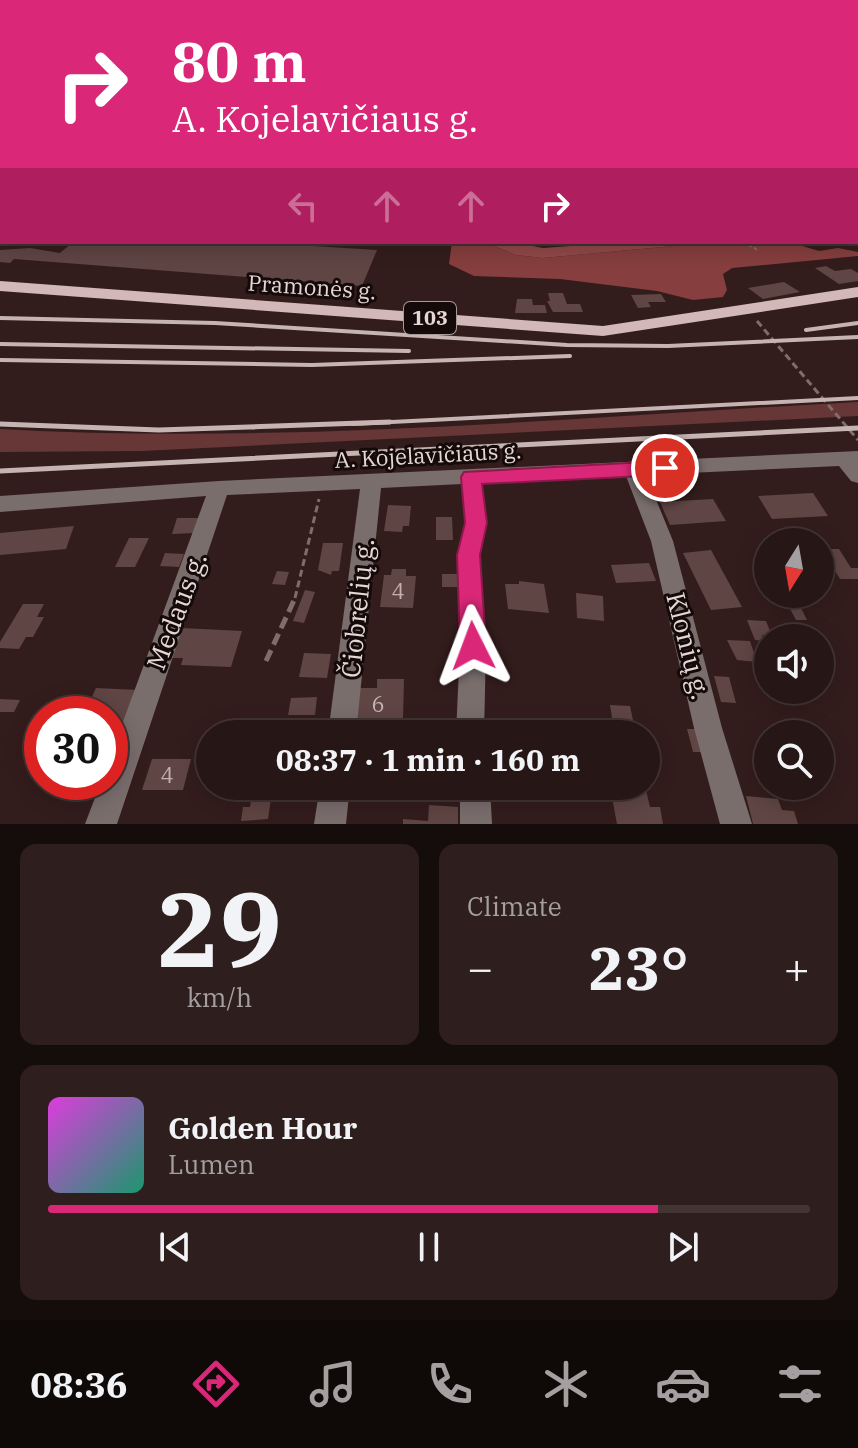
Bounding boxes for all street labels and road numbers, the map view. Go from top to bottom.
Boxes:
street label: Pramonės g. [247,268,377,305]
road number: 103 [404,302,456,334]
street label: A. Kojelavičiaus g. [334,435,522,474]
street label: Čiobrelių g. [333,536,381,679]
street label: Medaus g. [138,547,214,674]
street label: Klonių g. [659,589,719,703]

